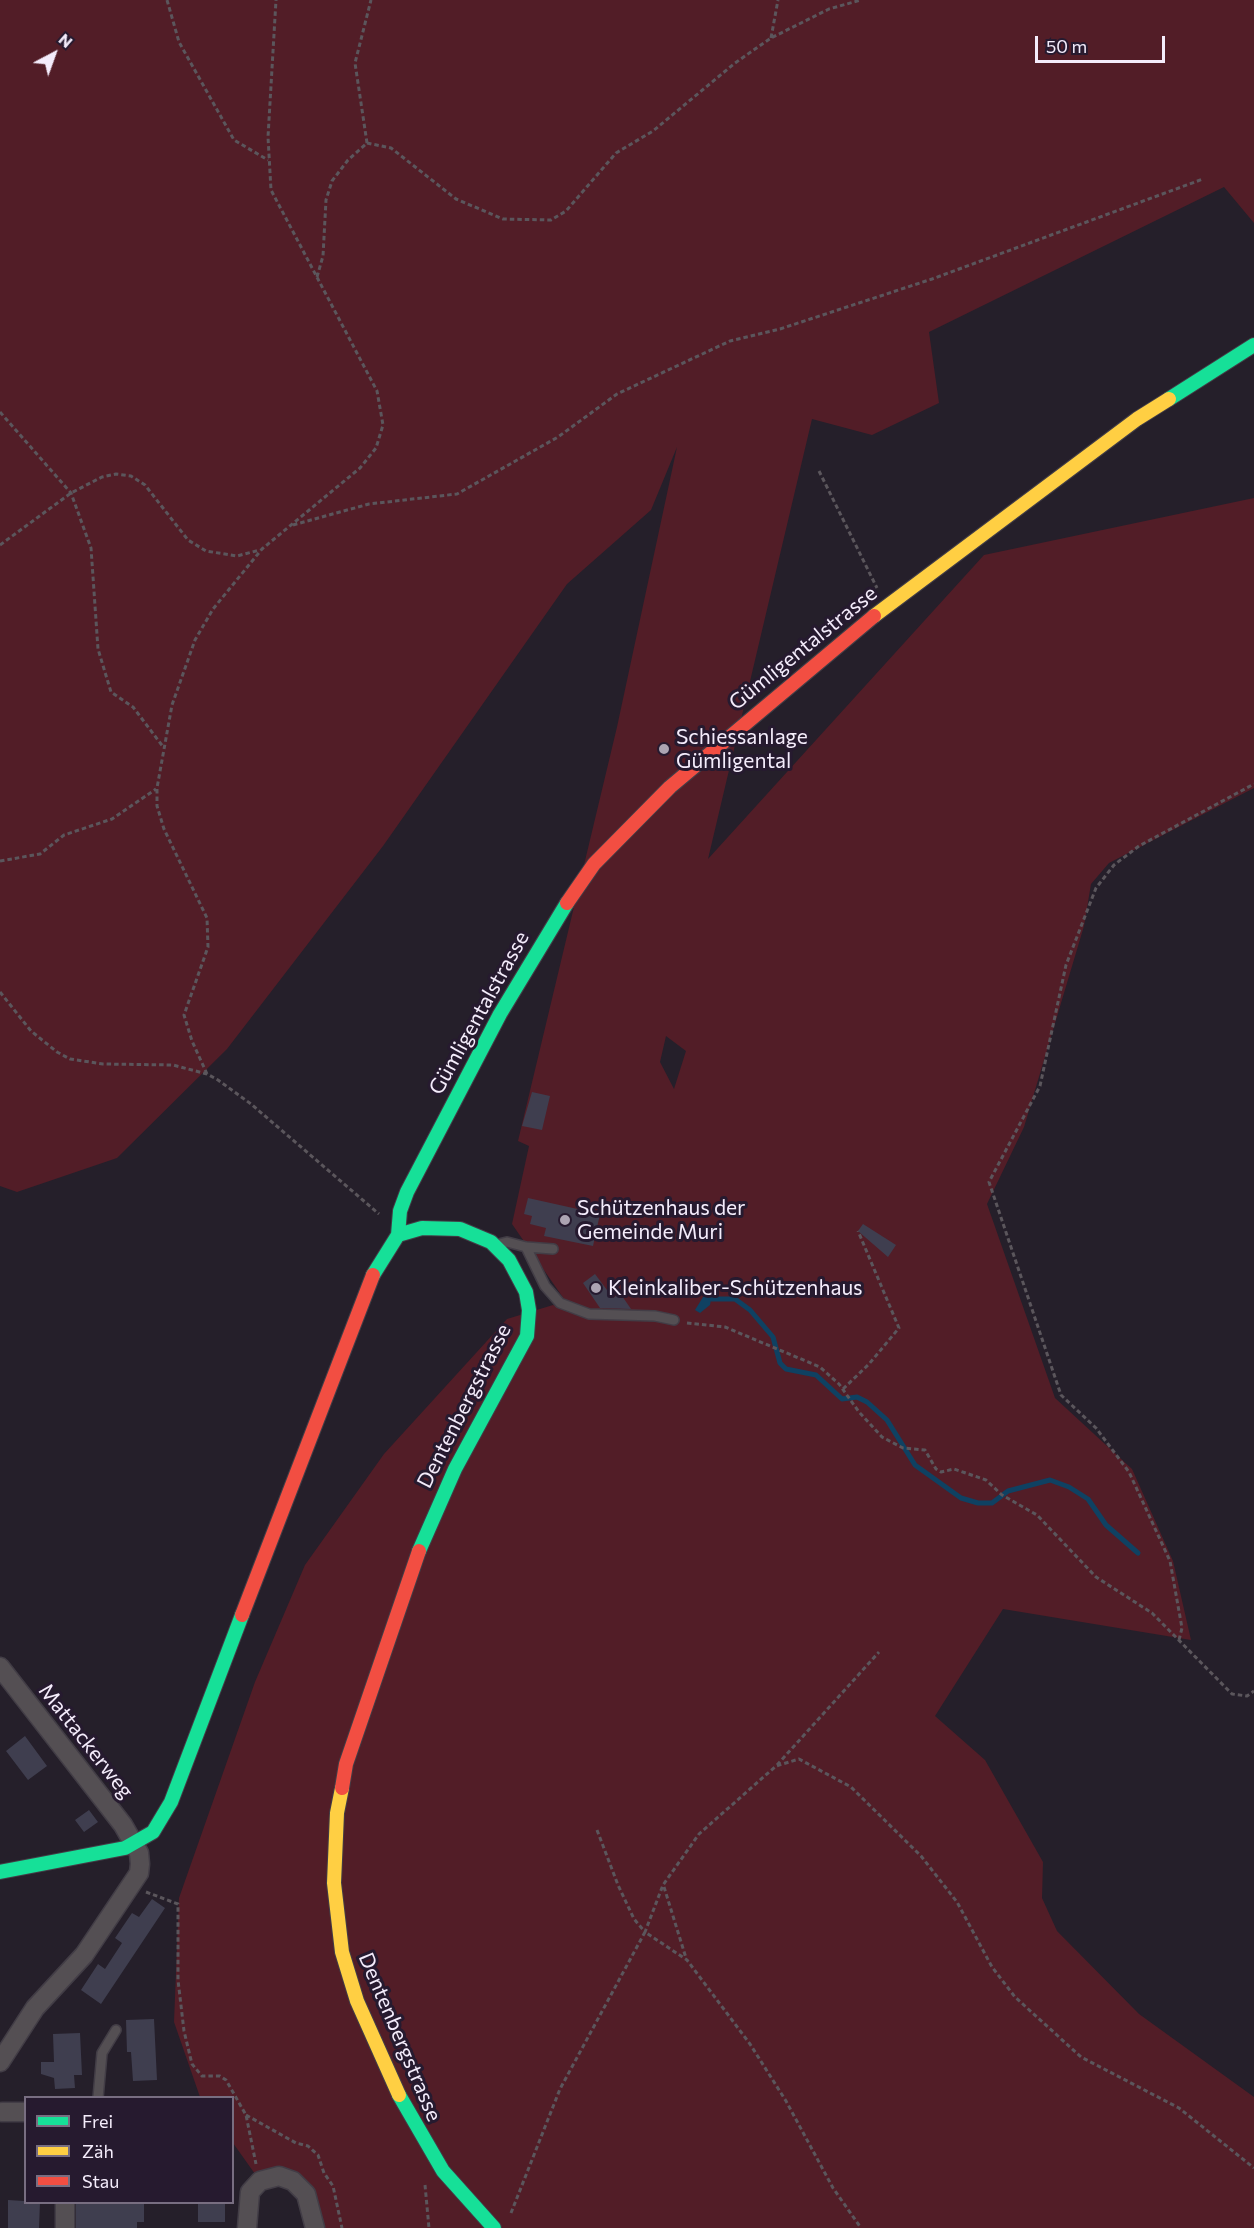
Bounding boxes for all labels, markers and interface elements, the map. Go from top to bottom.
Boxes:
north arrow [24,24,84,84]
scale bar [1038,24,1168,62]
text: N [55,29,77,51]
text: 50 m [1046,35,1087,57]
street label: Gümligentalstrasse [724,581,882,715]
place label: Schiessanlage Gümligental [676,724,808,774]
marker: Schiessanlage Gümligental [657,742,671,756]
street label: Gümligentalstrasse [424,927,534,1099]
place label: Schützenhaus der Gemeinde Muri [577,1195,746,1245]
marker: Schützenhaus der Gemeinde Muri [558,1213,572,1227]
place label: Kleinkaliber-Schützenhaus [608,1275,863,1301]
marker: Kleinkaliber-Schützenhaus [589,1281,603,1295]
street label: Dentenbergstrasse [412,1320,516,1492]
street label: Mattackerweg [33,1679,139,1803]
street label: Dentenbergstrasse [353,1949,447,2125]
legend [24,2096,234,2204]
text: Frei [82,2110,113,2132]
text: Zäh [82,2140,114,2162]
text: Stau [82,2170,119,2192]

